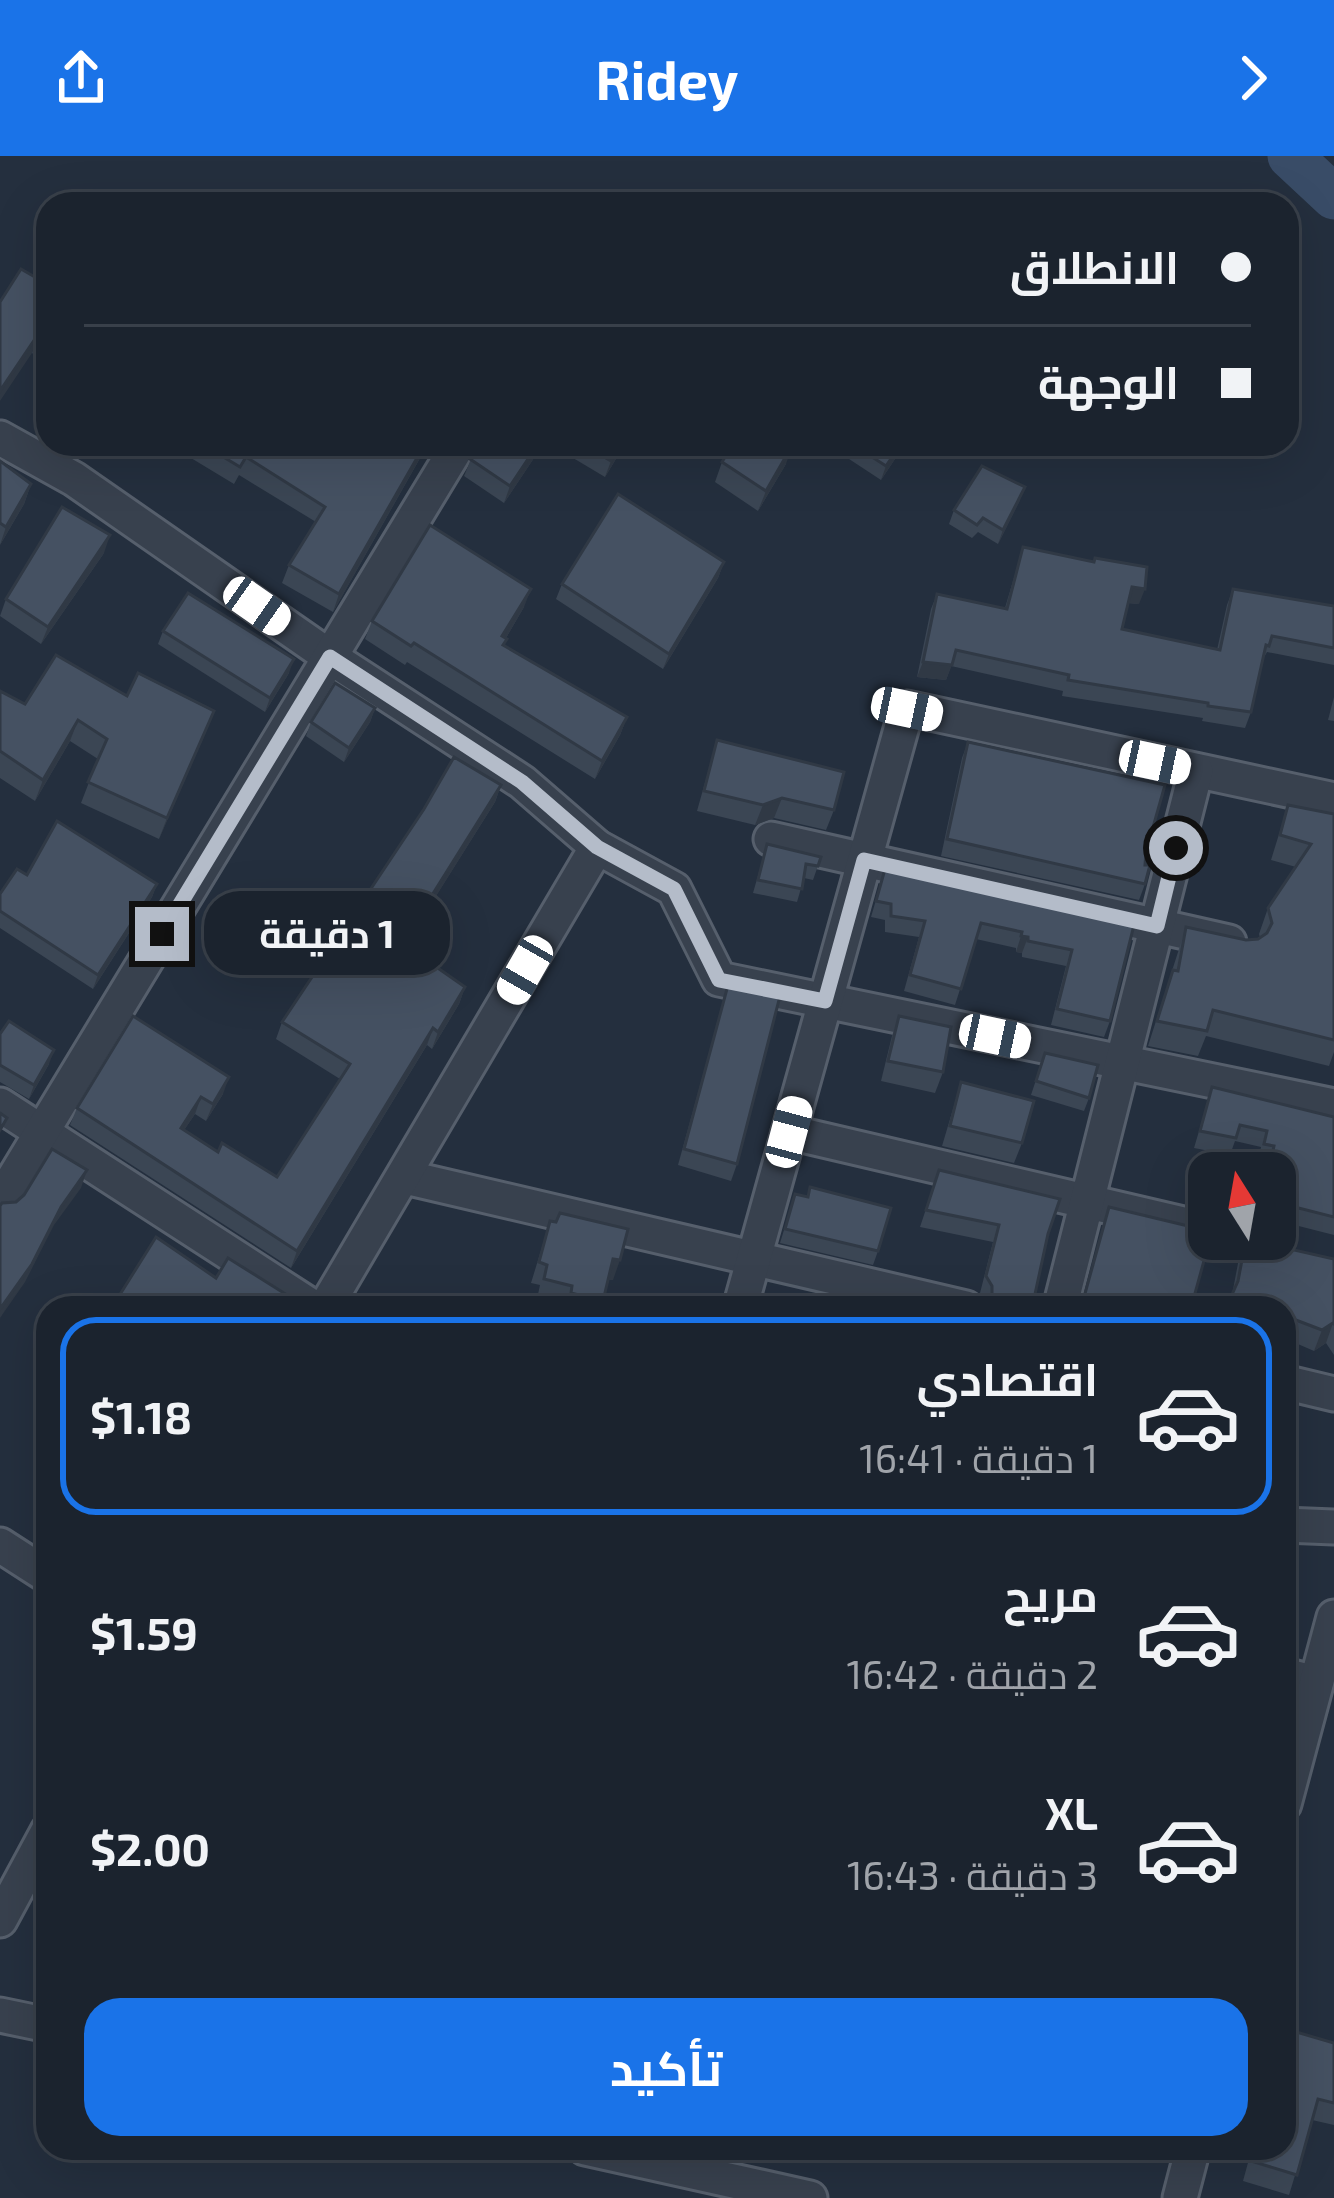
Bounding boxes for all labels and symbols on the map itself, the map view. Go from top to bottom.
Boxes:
car [217,571,297,641]
car [868,684,946,734]
car [1116,737,1194,787]
route start [1149,821,1203,875]
callout: 1 دقيقة [204,892,450,976]
route end [135,907,189,961]
car [491,930,559,1010]
car [956,1011,1034,1061]
car [762,1093,816,1171]
north arrow [1188,1152,1296,1260]

